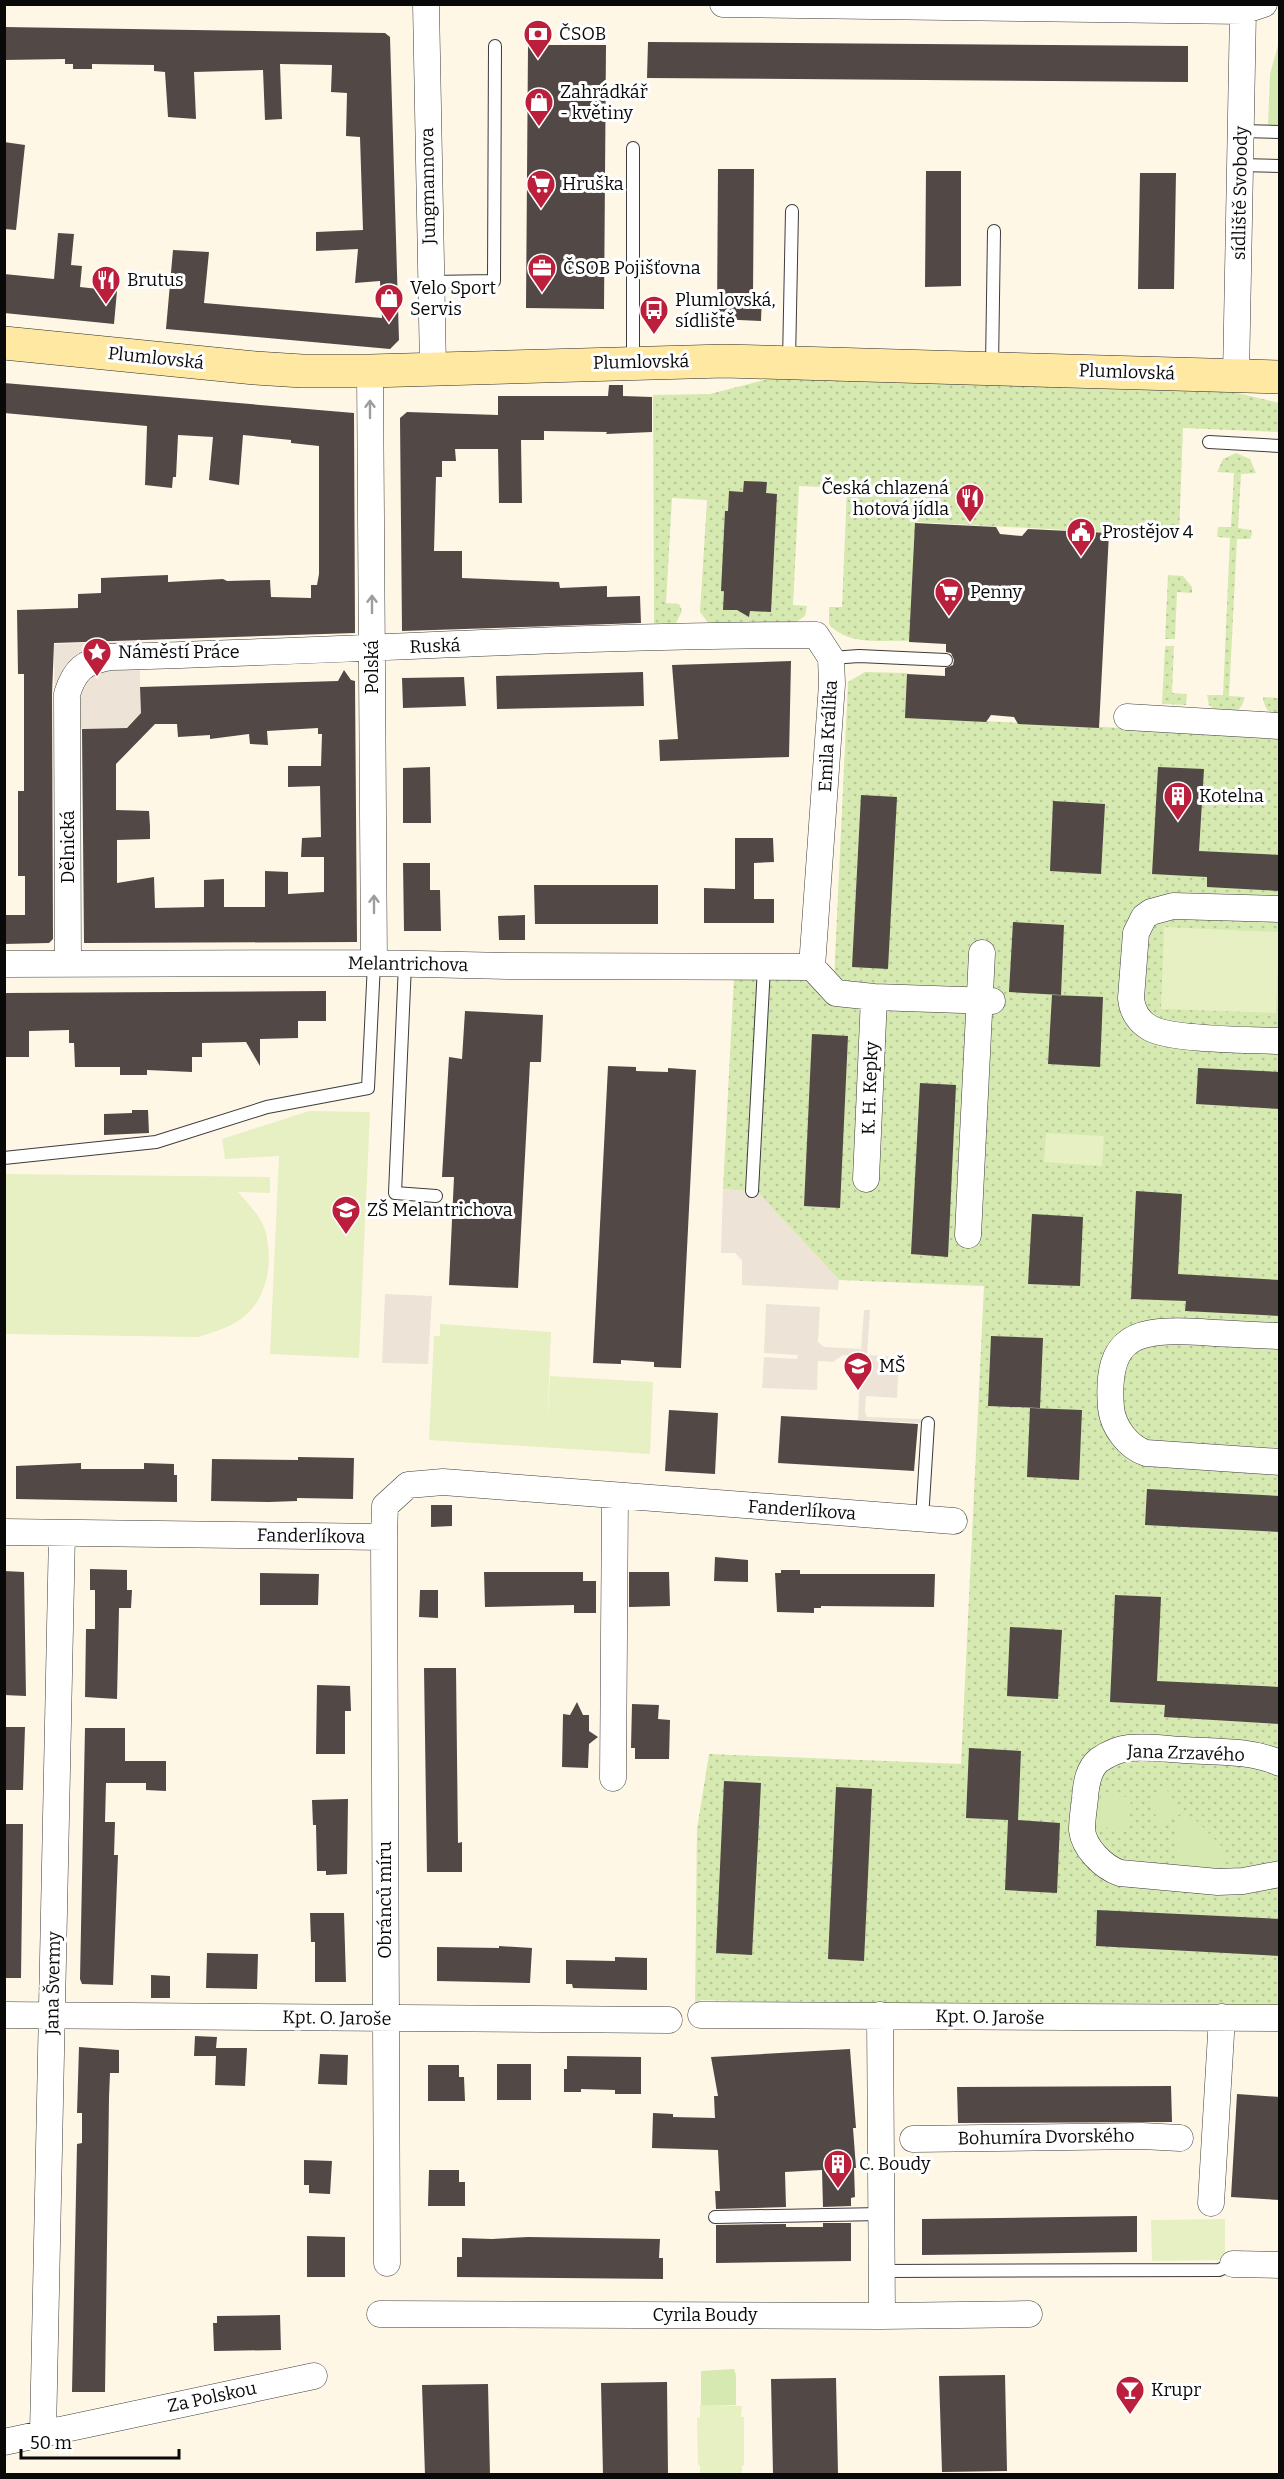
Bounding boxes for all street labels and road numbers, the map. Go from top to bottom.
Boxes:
street label: sídliště Svobody [1228,125,1252,260]
street label: Jungmannova [416,127,440,246]
street label: Plumlovská [107,342,205,374]
street label: Plumlovská [593,350,690,374]
street label: Plumlovská [1078,359,1176,385]
street label: Ruská [409,634,461,658]
street label: Polská [361,640,383,694]
street label: Emila Králíka [814,679,842,792]
street label: Dělnická [57,810,79,884]
street label: Melantrichova [348,952,469,976]
street label: K. H. Kepky [857,1040,883,1135]
street label: Fanderlíkova [747,1495,857,1525]
street label: Fanderlíkova [257,1524,365,1548]
street label: Jana Zrzavého [1126,1740,1245,1766]
street label: Obránců míru [374,1841,396,1959]
street label: Jana Švermy [41,1931,65,2036]
street label: Kpt. O. Jaroše [935,2005,1045,2029]
street label: Kpt. O. Jaroše [282,2006,392,2030]
street label: Bohumíra Dvorského [957,2124,1135,2150]
street label: Cyrila Boudy [653,2304,758,2326]
street label: Za Polskou [166,2377,258,2417]

